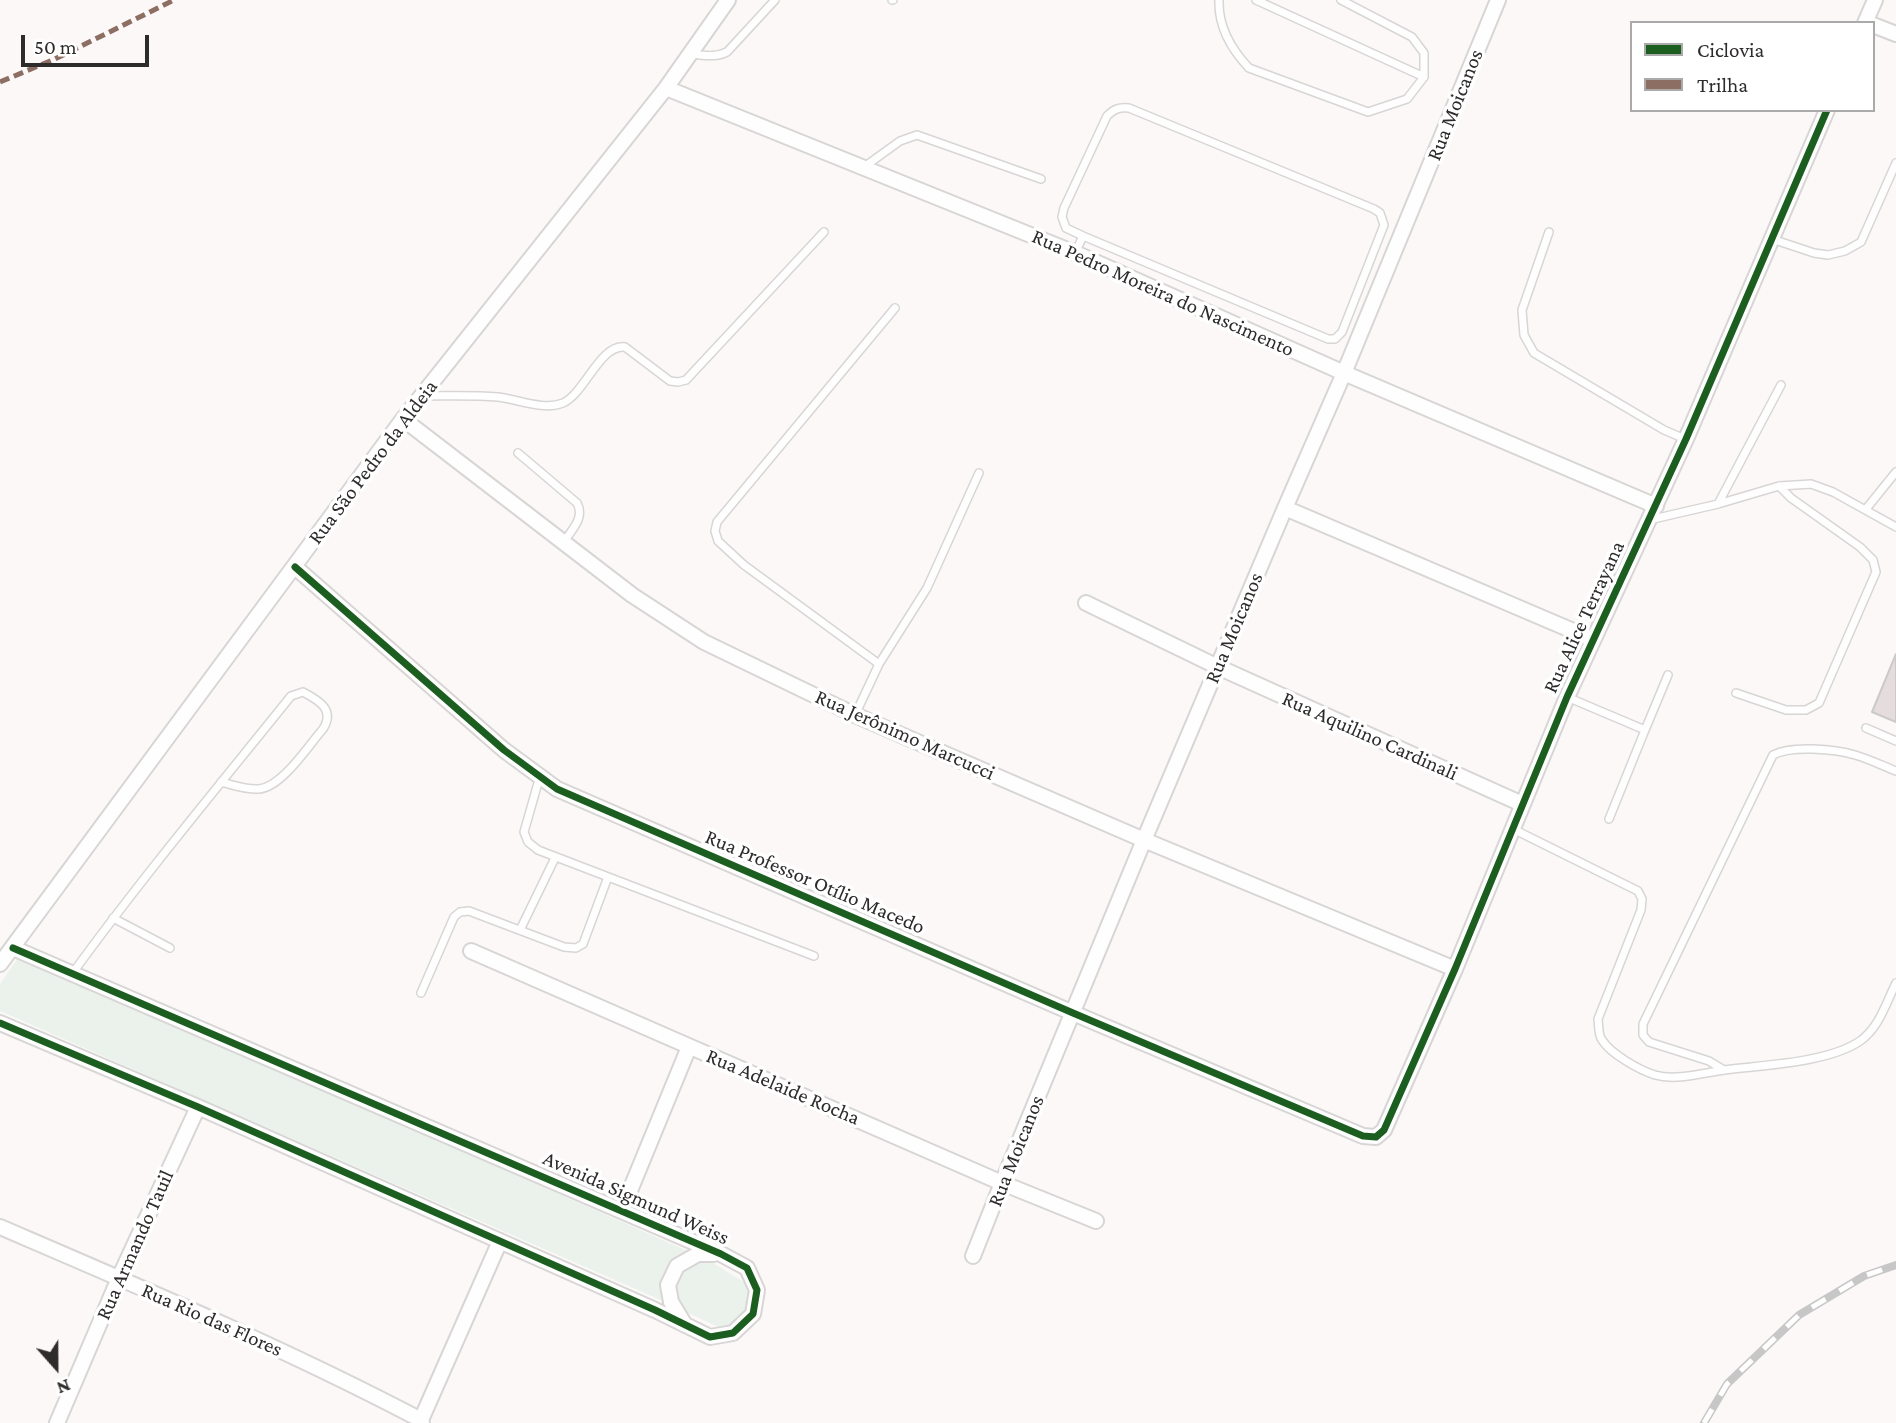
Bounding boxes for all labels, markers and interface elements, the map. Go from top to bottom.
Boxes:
scale bar [24,21,152,65]
legend [1630,21,1875,112]
text: 50 m [34,35,77,59]
text: Ciclovia [1697,38,1764,62]
street label: Rua Moicanos [1421,46,1489,164]
text: Trilha [1697,73,1748,97]
street label: Rua Pedro Moreira do Nascimento [1028,224,1298,362]
street label: Rua São Pedro da Aldeia [303,375,443,549]
street label: Rua Alice Terrayana [1538,537,1630,697]
street label: Rua Moicanos [1199,569,1269,687]
street label: Rua Jerônimo Marcucci [811,684,999,786]
street label: Rua Aquilino Cardinali [1278,686,1462,786]
street label: Rua Professor Otílio Macedo [701,824,929,940]
street label: Rua Adelaide Rocha [702,1043,864,1131]
street label: Rua Moicanos [982,1092,1050,1210]
street label: Avenida Sigmund Weiss [539,1146,733,1250]
street label: Rua Armando Tauil [91,1166,179,1324]
street label: Rua Rio das Flores [138,1278,286,1362]
north arrow [21,1332,91,1402]
text: N [54,1375,74,1399]

